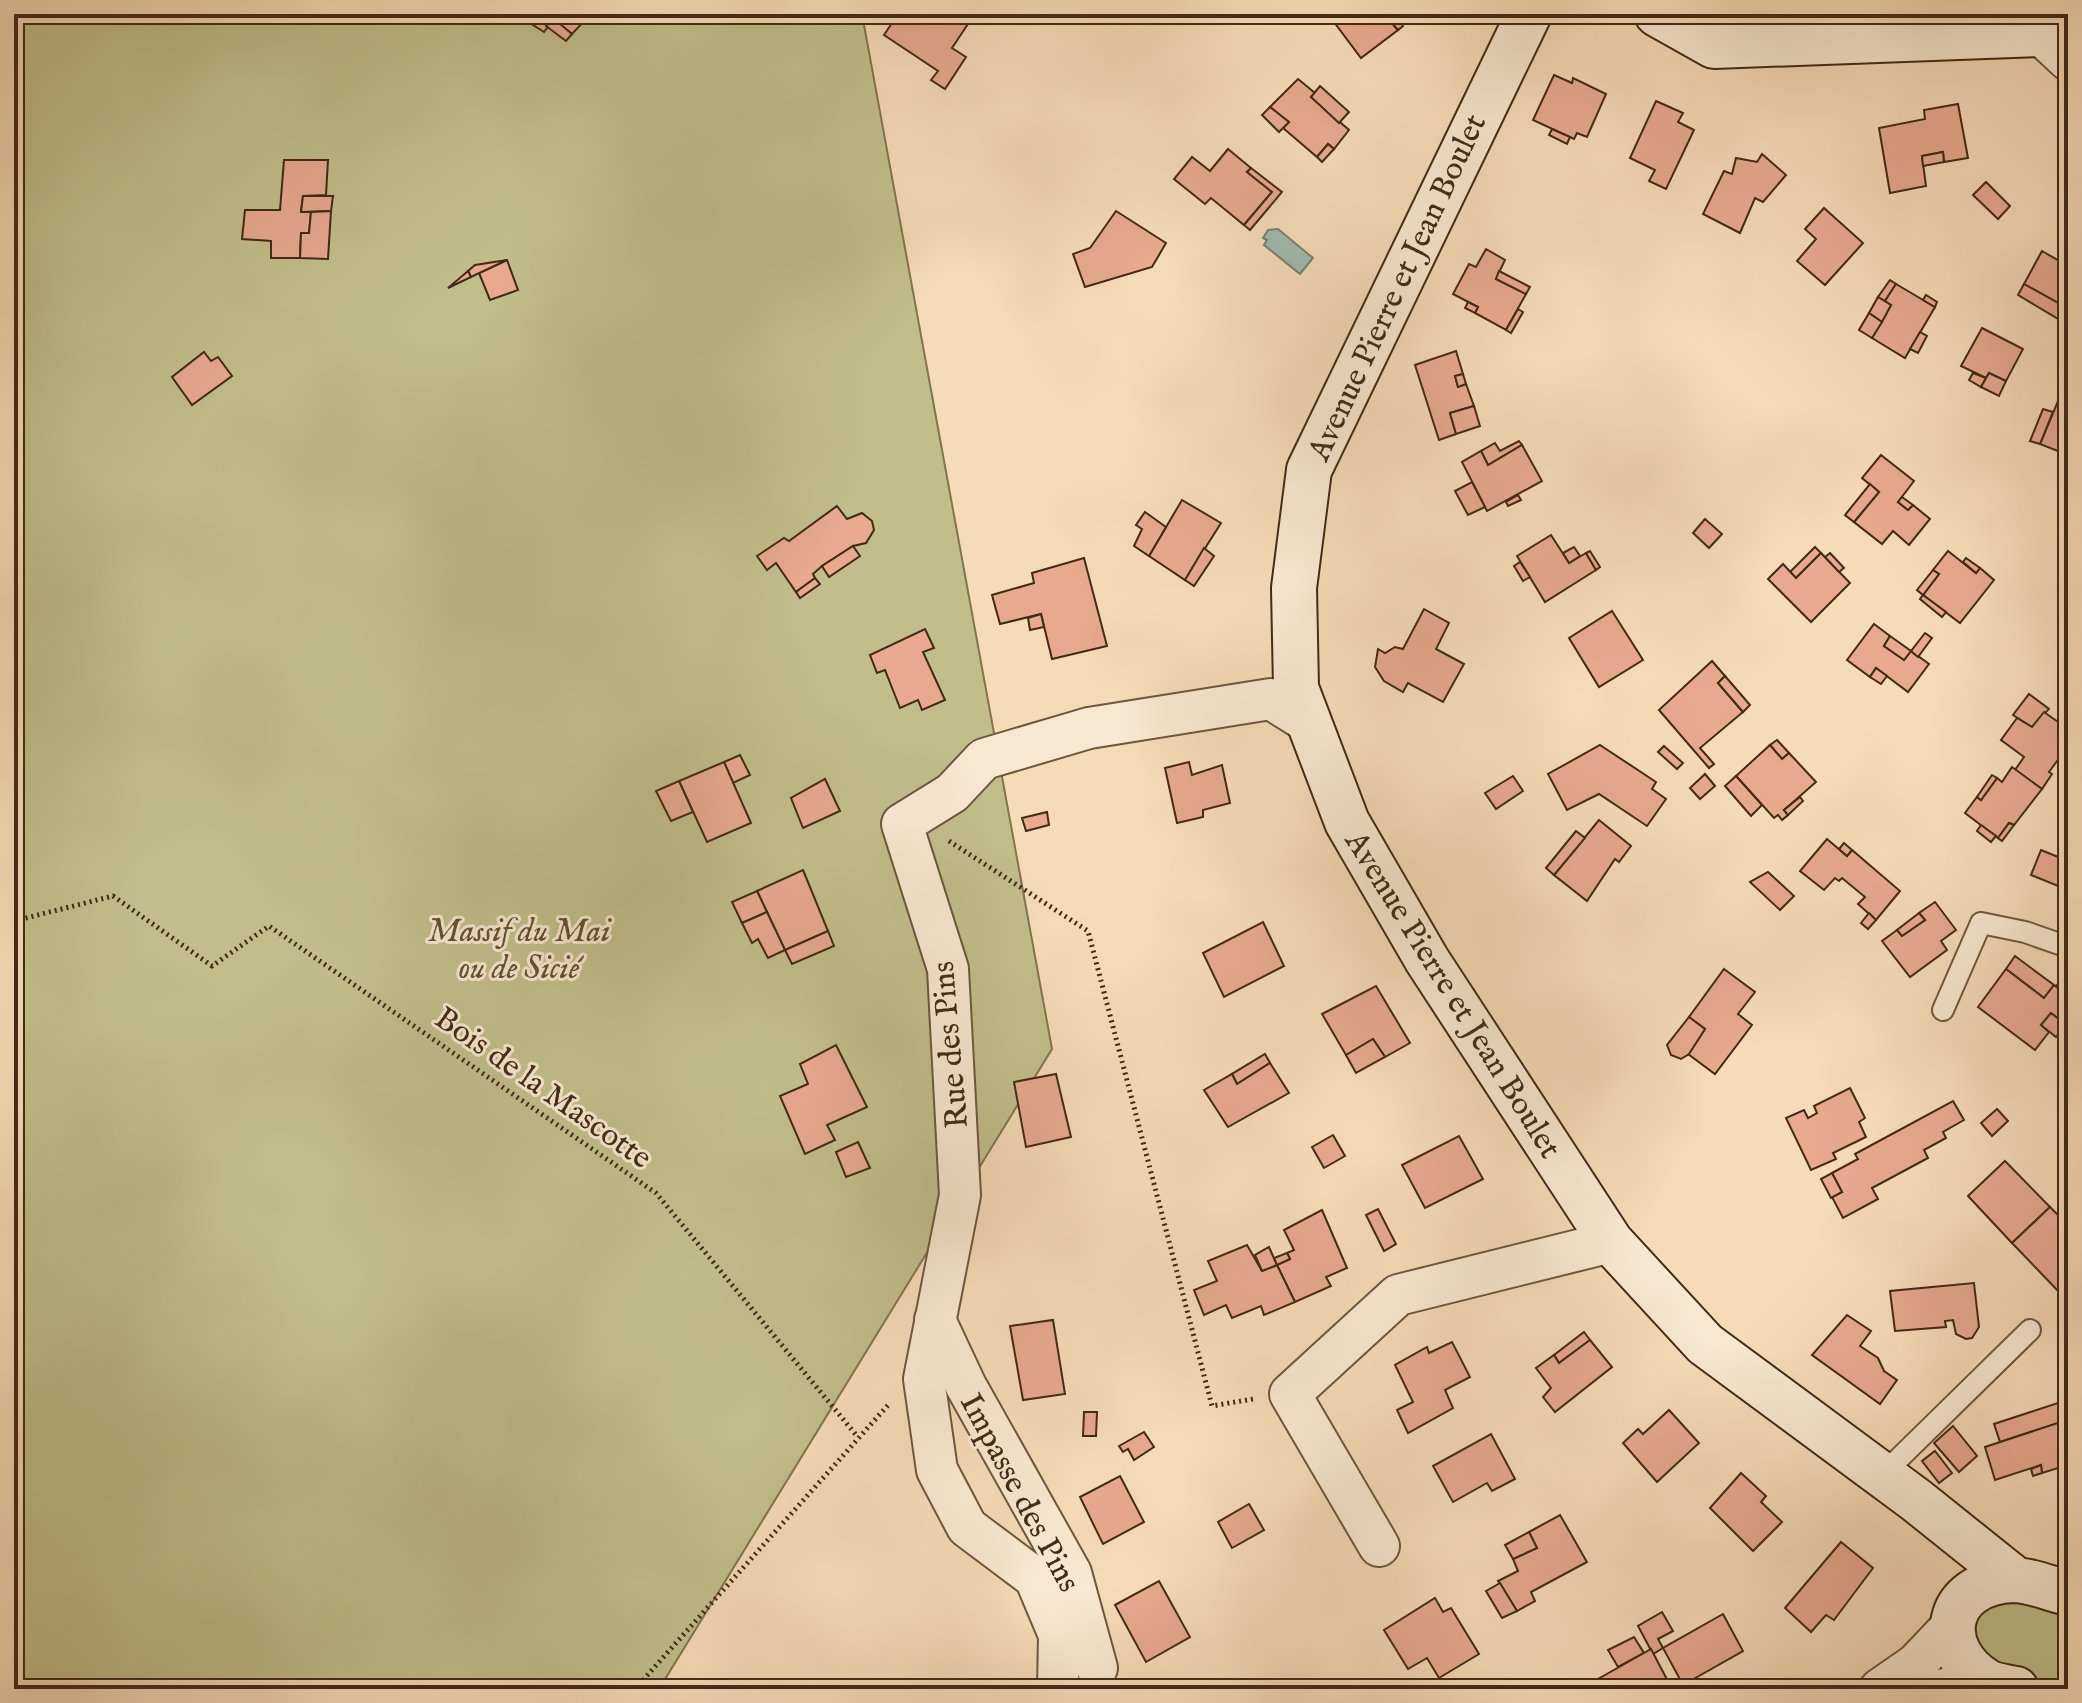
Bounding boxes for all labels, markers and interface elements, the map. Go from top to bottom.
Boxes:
street label: Avenue Pierre et Jean Boulet [1299,108,1497,469]
street label: Avenue Pierre et Jean Boulet [1334,823,1569,1167]
park label: Massif du Mai ou de Sicié [428,912,612,990]
street label: Rue des Pins [924,959,979,1130]
street label: Bois de la Mascotte [426,999,659,1179]
street label: Impasse des Pins [949,1387,1088,1600]

